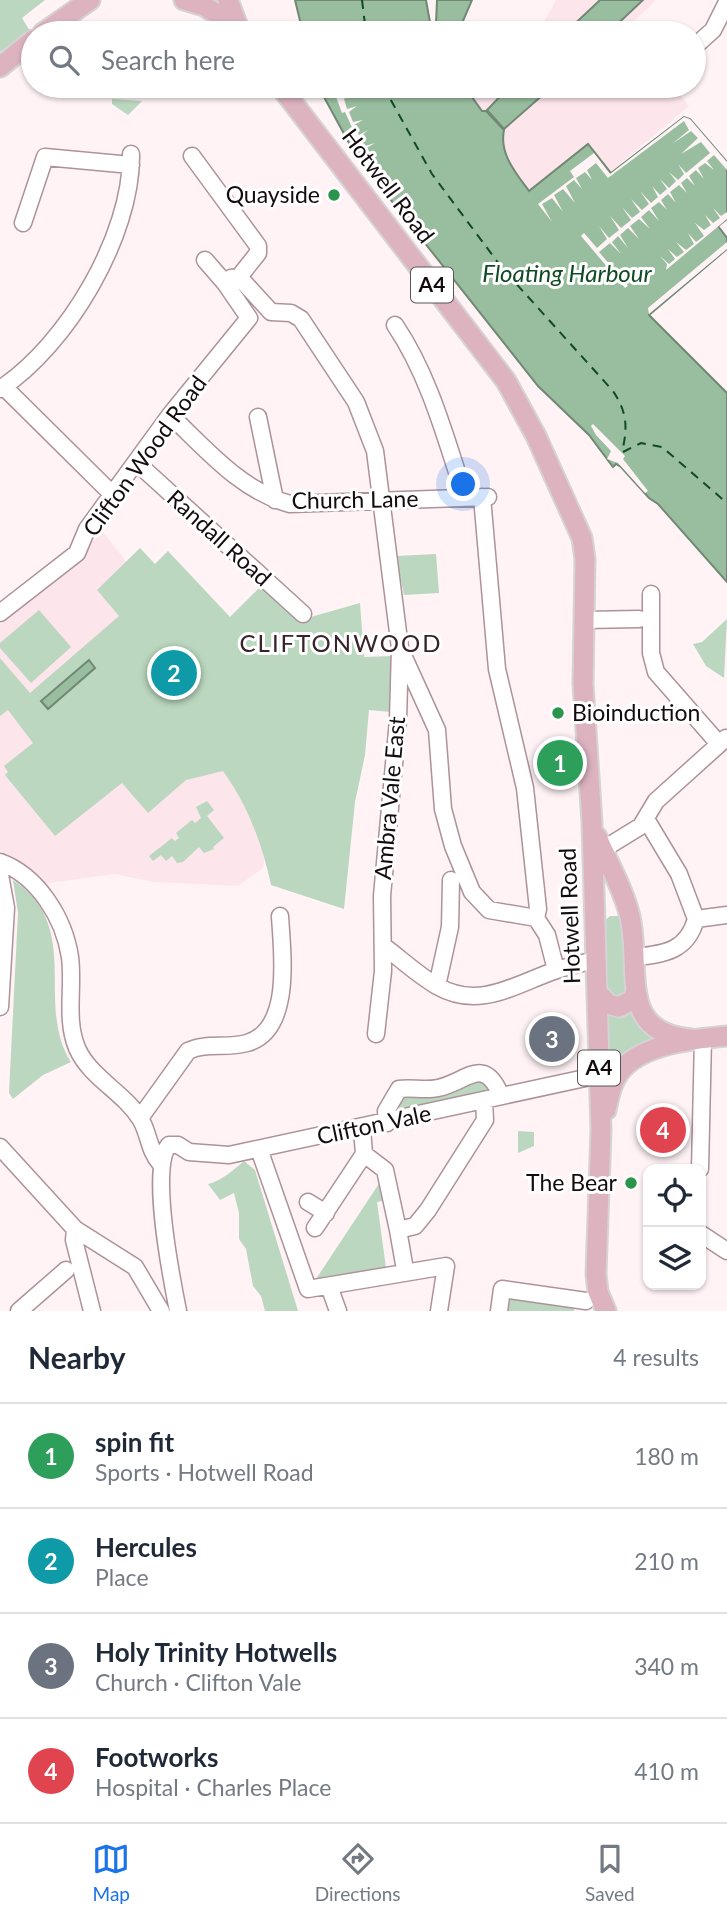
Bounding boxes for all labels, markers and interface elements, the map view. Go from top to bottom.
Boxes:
search box [21,21,706,98]
icon: search [45,41,83,79]
text: Search here [101,44,235,76]
street label: Hotwell Road [337,123,441,248]
place label: Quayside [226,180,320,208]
marker: Quayside [326,187,342,203]
water label: Floating Harbour [482,258,653,287]
road number: A4 [411,268,453,302]
street label: Clifton Wood Road [76,370,212,541]
your location [446,467,480,501]
street label: Randall Road [162,483,278,591]
street label: Church Lane [291,484,419,514]
district label: CLIFTONWOOD [240,628,442,657]
pin: 2 [151,647,197,699]
place label: Bioinduction [572,698,700,726]
marker: Bioinduction [550,705,566,721]
street label: Ambra Vale East [368,714,410,881]
pin: 1 [537,737,583,789]
street label: Hotwell Road [553,848,585,985]
pin: 3 [529,1013,575,1065]
road number: A4 [578,1050,620,1086]
street label: Clifton Vale [314,1098,433,1150]
pin: 4 [640,1104,686,1156]
map controls [643,1164,706,1290]
button: locate [643,1164,706,1227]
place label: The Bear [526,1168,618,1196]
marker: The Bear [623,1175,639,1191]
button: layers [643,1227,706,1290]
text: Nearby [28,1339,126,1375]
text: 4 results [613,1343,699,1371]
text: spin fit [95,1426,174,1458]
text: 1 [44,1442,58,1470]
text: 180 m [634,1442,699,1470]
text: Sports · Hotwell Road [95,1458,314,1486]
text: Hercules [95,1531,197,1563]
text: 2 [44,1547,58,1575]
text: 210 m [634,1547,699,1575]
text: Place [95,1563,149,1591]
text: Holy Trinity Hotwells [95,1636,337,1668]
text: 3 [44,1652,58,1680]
text: 340 m [634,1652,699,1680]
text: Church · Clifton Vale [95,1668,301,1696]
text: Footworks [95,1741,218,1773]
text: 4 [44,1757,58,1785]
text: 410 m [634,1757,699,1785]
text: Hospital · Charles Place [95,1773,331,1801]
tab: Map [92,1840,130,1905]
tab: Directions [315,1840,401,1905]
tab: Saved [585,1840,635,1905]

